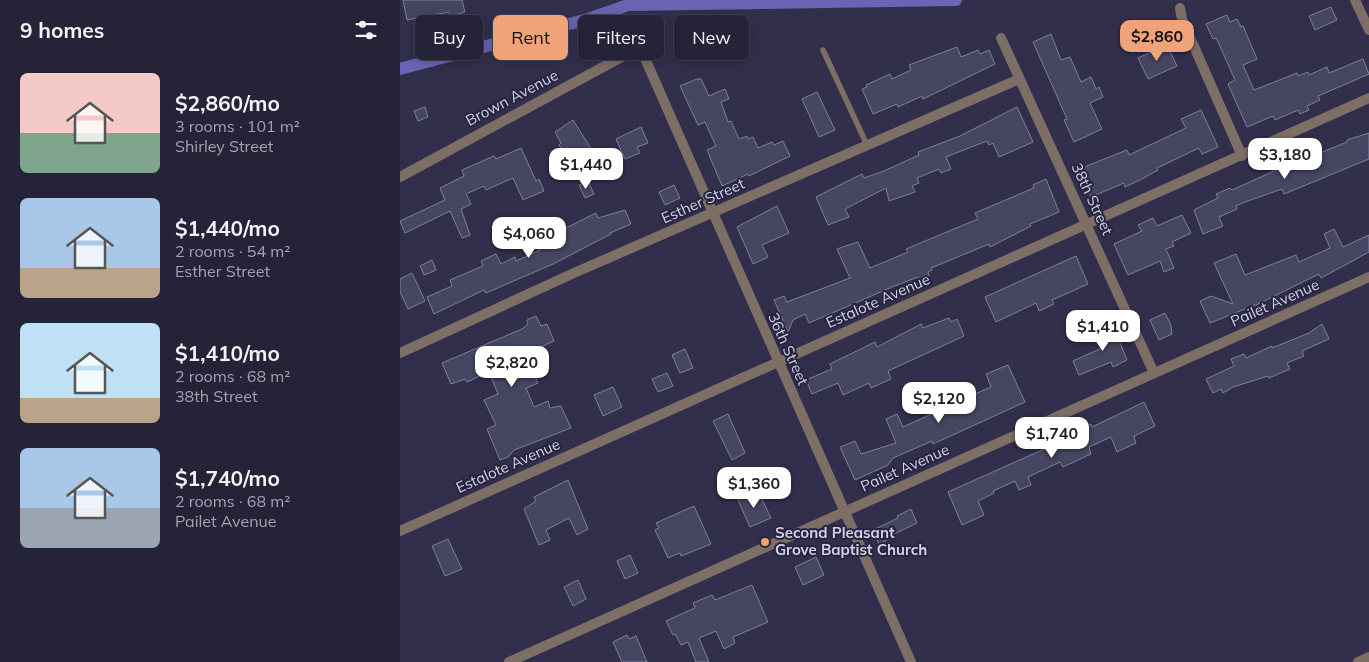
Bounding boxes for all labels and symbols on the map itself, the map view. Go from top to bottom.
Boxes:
pin: $2,860 [1116,20,1198,62]
street label: Brown Avenue [462,65,561,130]
pin: $3,180 [1244,138,1326,180]
pin: $1,440 [545,148,627,190]
street label: 38th Street [1067,160,1117,238]
street label: Esther Street [658,174,747,227]
pin: $4,060 [488,216,570,259]
street label: Estalote Avenue [823,269,933,332]
street label: Pailet Avenue [1227,275,1322,331]
street label: 36th Street [764,310,813,388]
pin: $1,410 [1062,310,1144,352]
pin: $2,820 [471,346,553,388]
pin: $2,120 [898,382,980,424]
pin: $1,740 [1011,416,1093,459]
street label: Estalote Avenue [453,434,563,497]
street label: Pailet Avenue [857,440,952,496]
pin: $1,360 [713,466,795,509]
place label: Second Pleasant Grove Baptist Church [775,523,927,559]
marker: Second Pleasant Grove Baptist Church [759,536,771,548]

